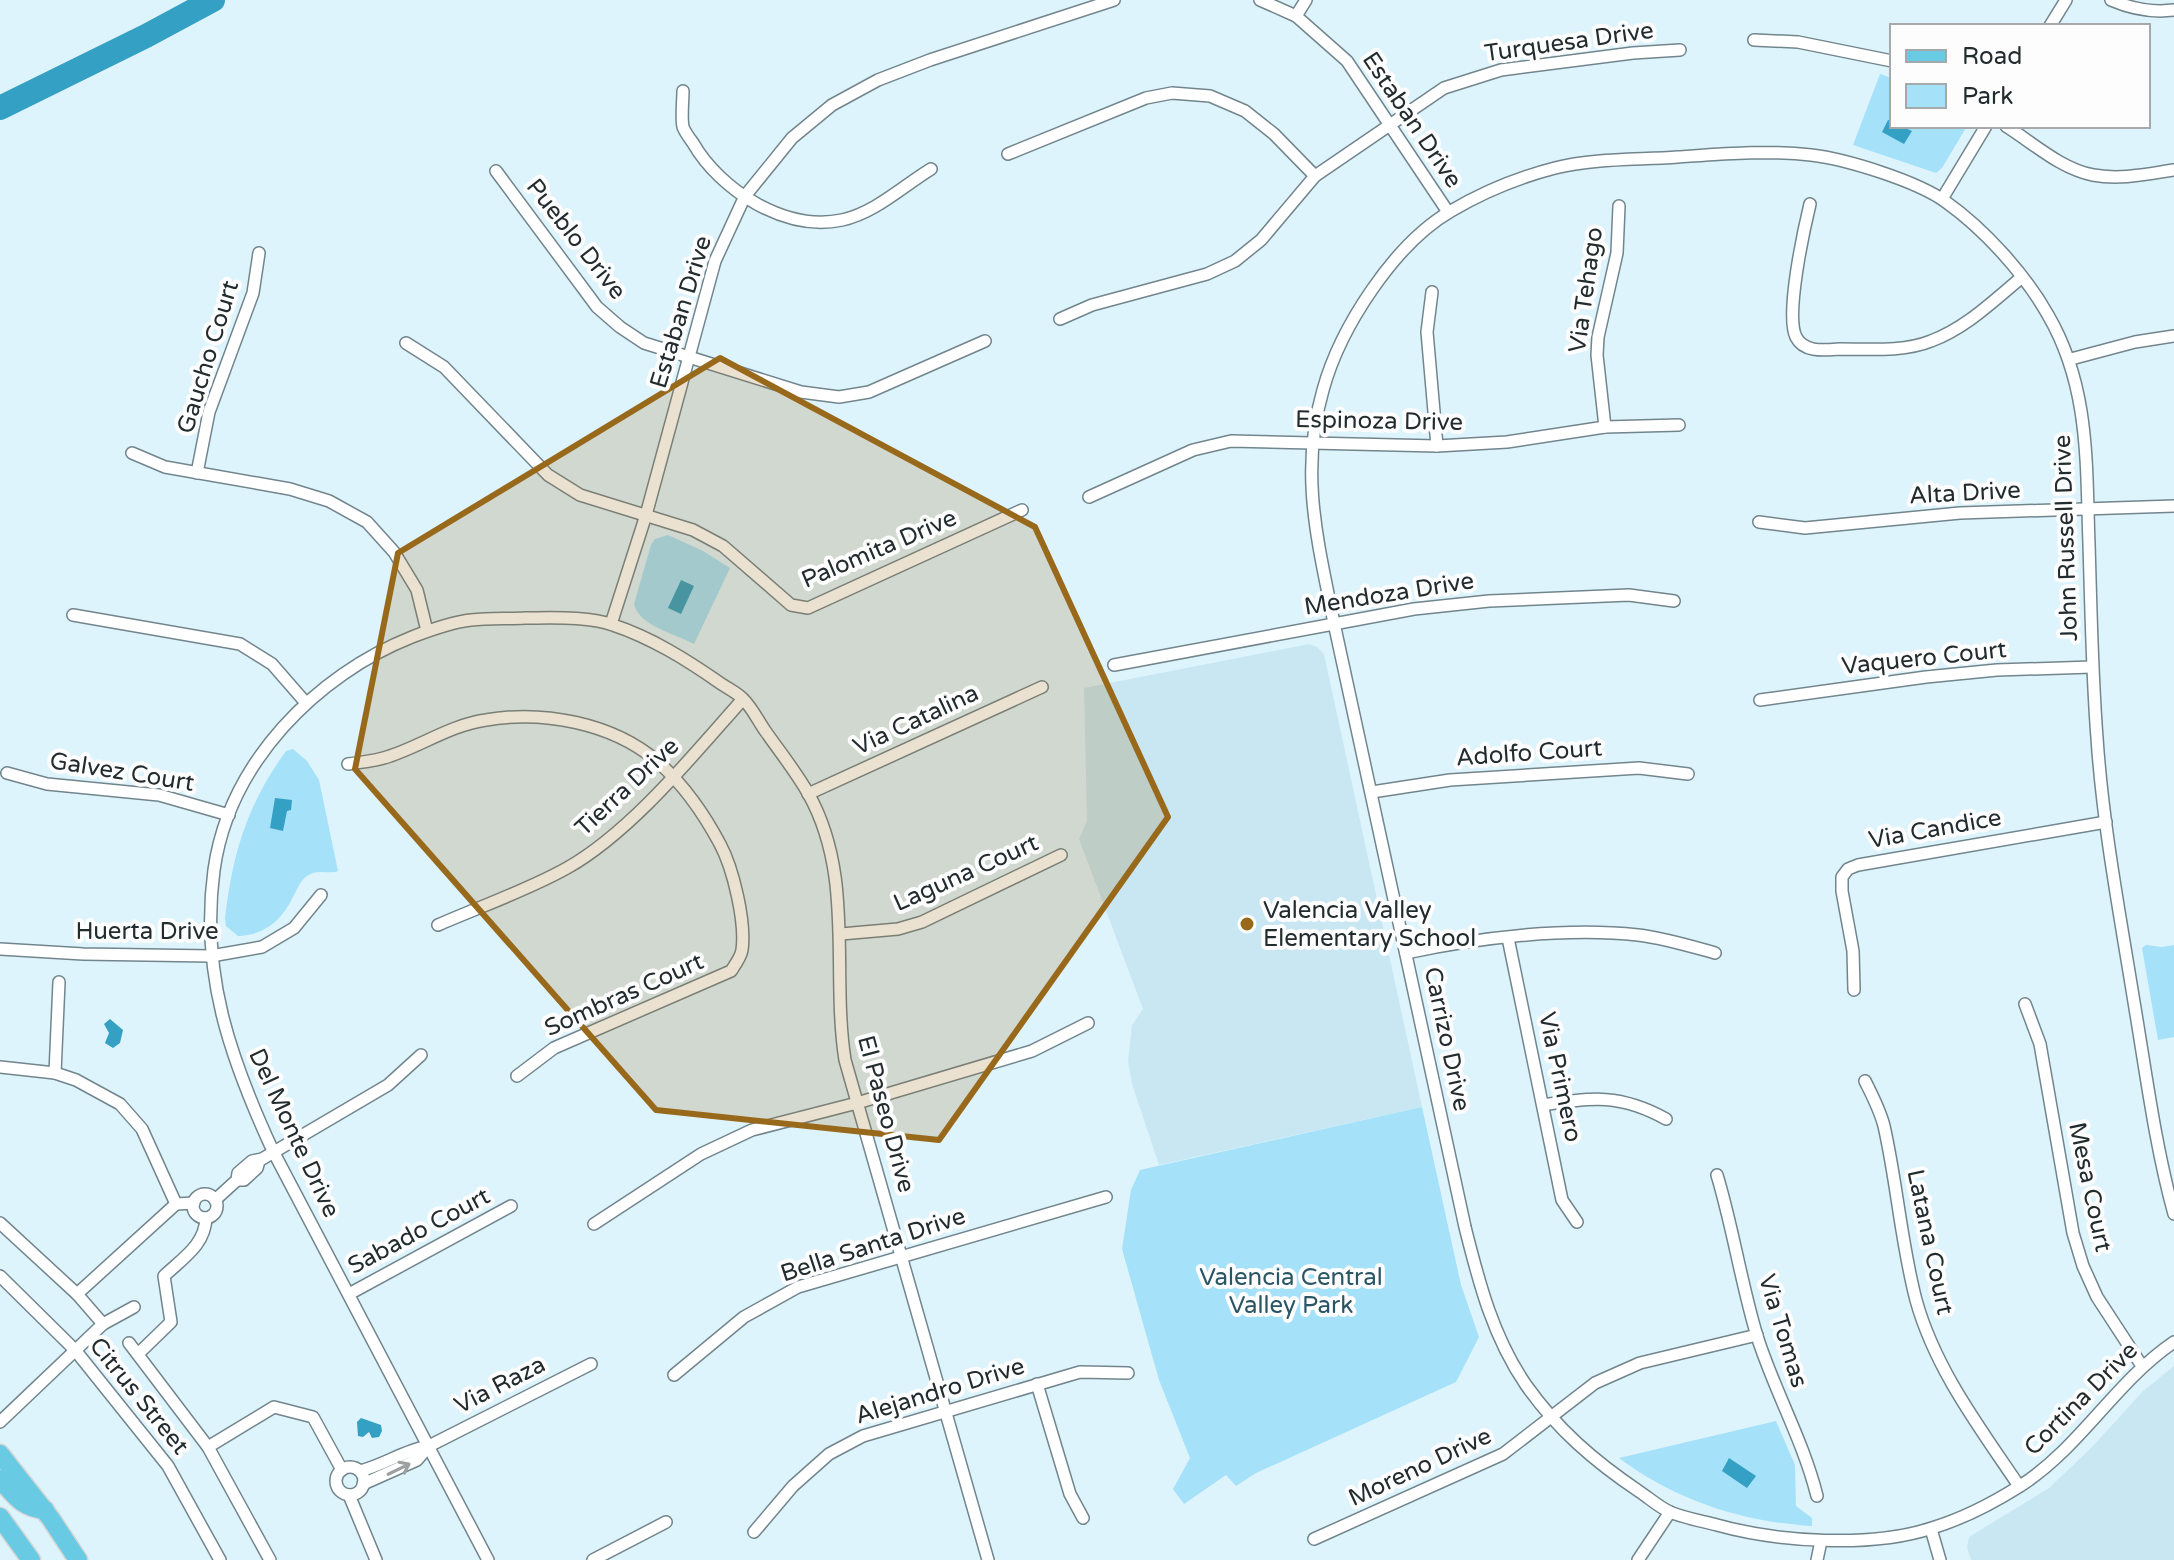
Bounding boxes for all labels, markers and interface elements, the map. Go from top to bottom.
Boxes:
street label: Turquesa Drive [1483,16,1655,68]
legend [1890,24,2150,128]
text: Road [1962,42,2022,71]
street label: Estaban Drive [1356,46,1468,194]
text: Park [1962,82,2013,111]
street label: Pueblo Drive [520,173,632,305]
street label: Via Tehago [1563,225,1609,355]
street label: Estaban Drive [644,232,718,392]
street label: Gaucho Court [171,277,245,437]
street label: Espinoza Drive [1295,405,1463,437]
street label: John Russell Drive [2048,434,2084,642]
street label: Alta Drive [1908,476,2022,510]
street label: Palomita Drive [797,503,961,595]
street label: Mendoza Drive [1302,566,1476,622]
street label: Vaquero Court [1840,635,2008,681]
street label: Via Catalina [849,678,983,762]
street label: Tierra Drive [569,732,685,842]
street label: Adolfo Court [1455,733,1603,773]
street label: Galvez Court [48,746,196,798]
street label: Via Candice [1866,803,2004,855]
street label: Laguna Court [889,828,1043,918]
place label: Valencia Valley Elementary School [1263,896,1476,953]
marker: Valencia Valley Elementary School [1238,915,1256,933]
street label: Huerta Drive [75,917,219,946]
street label: Sombras Court [540,947,708,1043]
street label: Carrizo Drive [1418,964,1476,1114]
street label: Via Primero [1532,1009,1588,1145]
street label: El Paseo Drive [851,1032,921,1196]
street label: Del Monte Drive [242,1044,346,1222]
street label: Mesa Court [2062,1120,2118,1254]
street label: Latana Court [1900,1167,1960,1317]
street label: Sabado Court [343,1181,495,1281]
street label: Bella Santa Drive [777,1201,969,1289]
park label: Valencia Central Valley Park [1199,1263,1383,1320]
street label: Via Tomas [1752,1271,1814,1391]
street label: Citrus Street [83,1332,195,1460]
street label: Cortina Drive [2018,1336,2144,1462]
street label: Via Raza [450,1350,550,1420]
street label: Alejandro Drive [852,1351,1028,1431]
street label: Moreno Drive [1344,1421,1496,1513]
one-way arrow [387,1461,411,1476]

